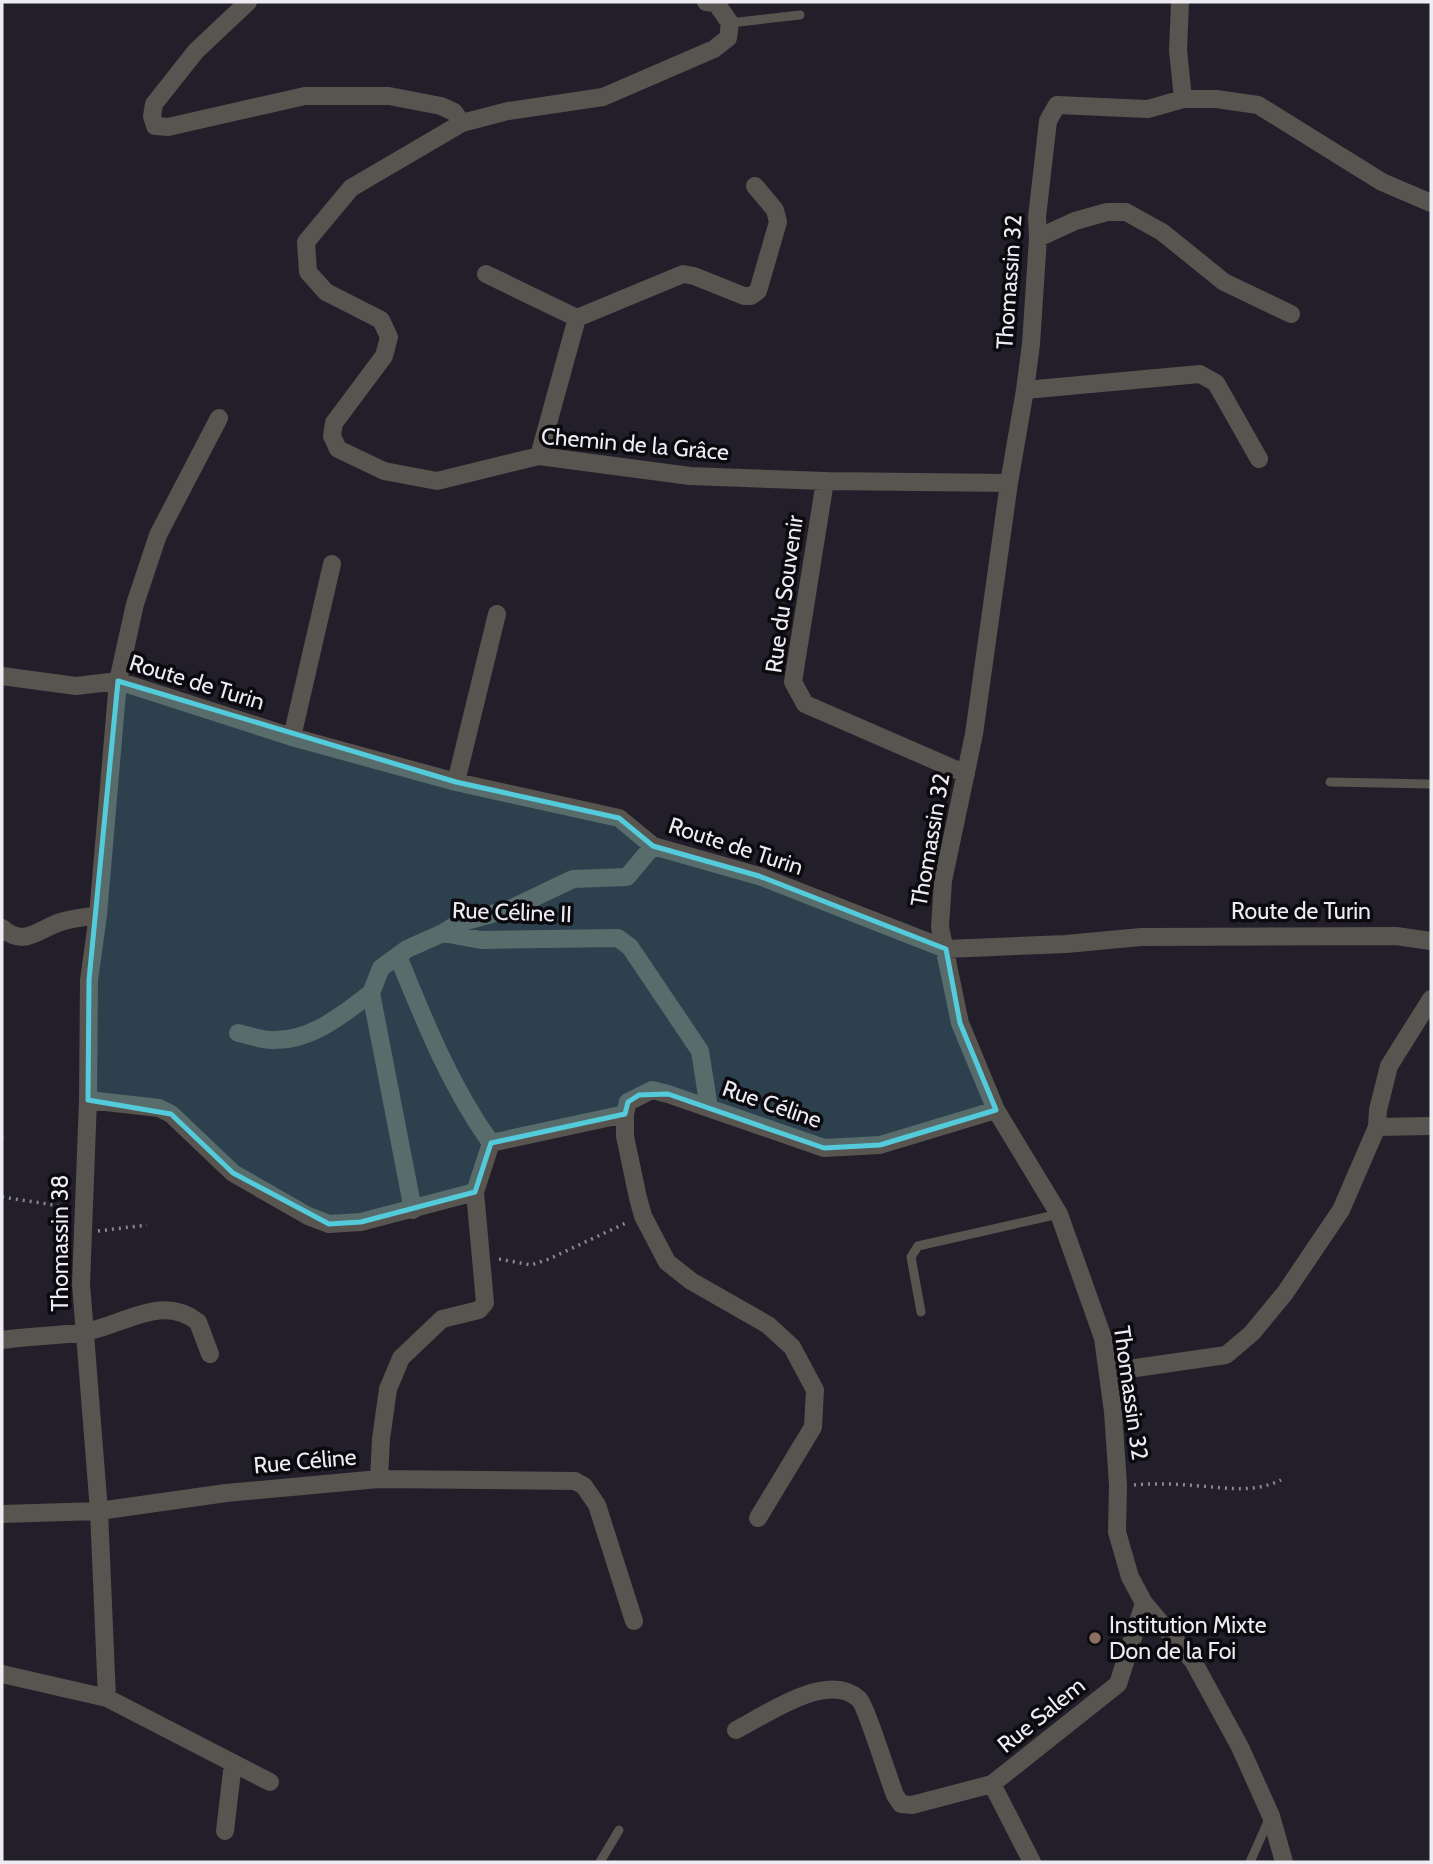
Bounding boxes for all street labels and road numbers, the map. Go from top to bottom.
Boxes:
street label: Thomassin 32 [990,214,1028,350]
street label: Chemin de la Grâce [540,422,730,466]
street label: Rue du Souvenir [759,513,809,674]
street label: Route de Turin [126,648,268,716]
street label: Thomassin 32 [904,771,956,909]
street label: Route de Turin [665,811,807,881]
street label: Rue Céline II [452,896,572,928]
street label: Route de Turin [1231,897,1371,925]
street label: Rue Céline [719,1074,826,1134]
street label: Thomassin 38 [46,1175,74,1311]
street label: Thomassin 32 [1108,1324,1154,1462]
street label: Rue Céline [252,1443,358,1479]
street label: Rue Salem [992,1671,1090,1759]

